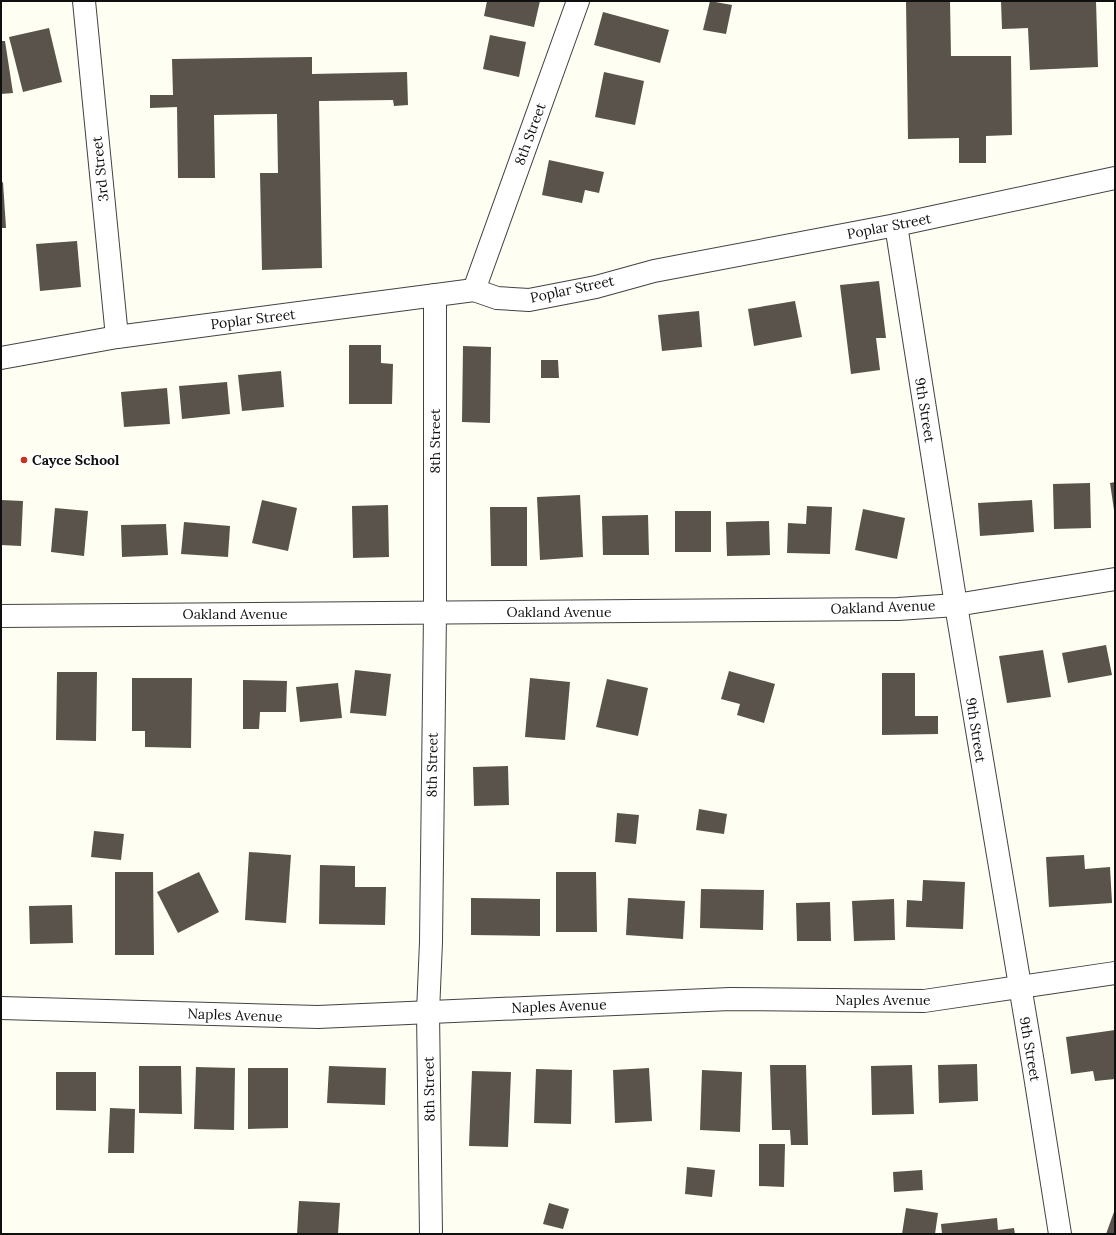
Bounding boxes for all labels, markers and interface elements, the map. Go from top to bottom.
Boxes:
street label: 8th Street [510,100,550,168]
street label: 3rd Street [88,135,112,203]
street label: Poplar Street [845,209,933,243]
street label: Poplar Street [528,271,616,307]
street label: Poplar Street [210,305,297,333]
street label: 9th Street [911,376,939,444]
street label: 8th Street [426,408,444,474]
place label: Cayce School [32,451,120,469]
marker: Cayce School [19,455,29,465]
street label: Oakland Avenue [830,596,936,618]
street label: Oakland Avenue [507,603,612,621]
street label: Oakland Avenue [183,605,288,623]
street label: 9th Street [962,696,990,764]
street label: 8th Street [422,732,442,798]
street label: Naples Avenue [835,991,931,1009]
street label: Naples Avenue [511,995,607,1017]
street label: Naples Avenue [187,1004,283,1026]
street label: 9th Street [1015,1015,1045,1083]
street label: 8th Street [419,1056,439,1122]

